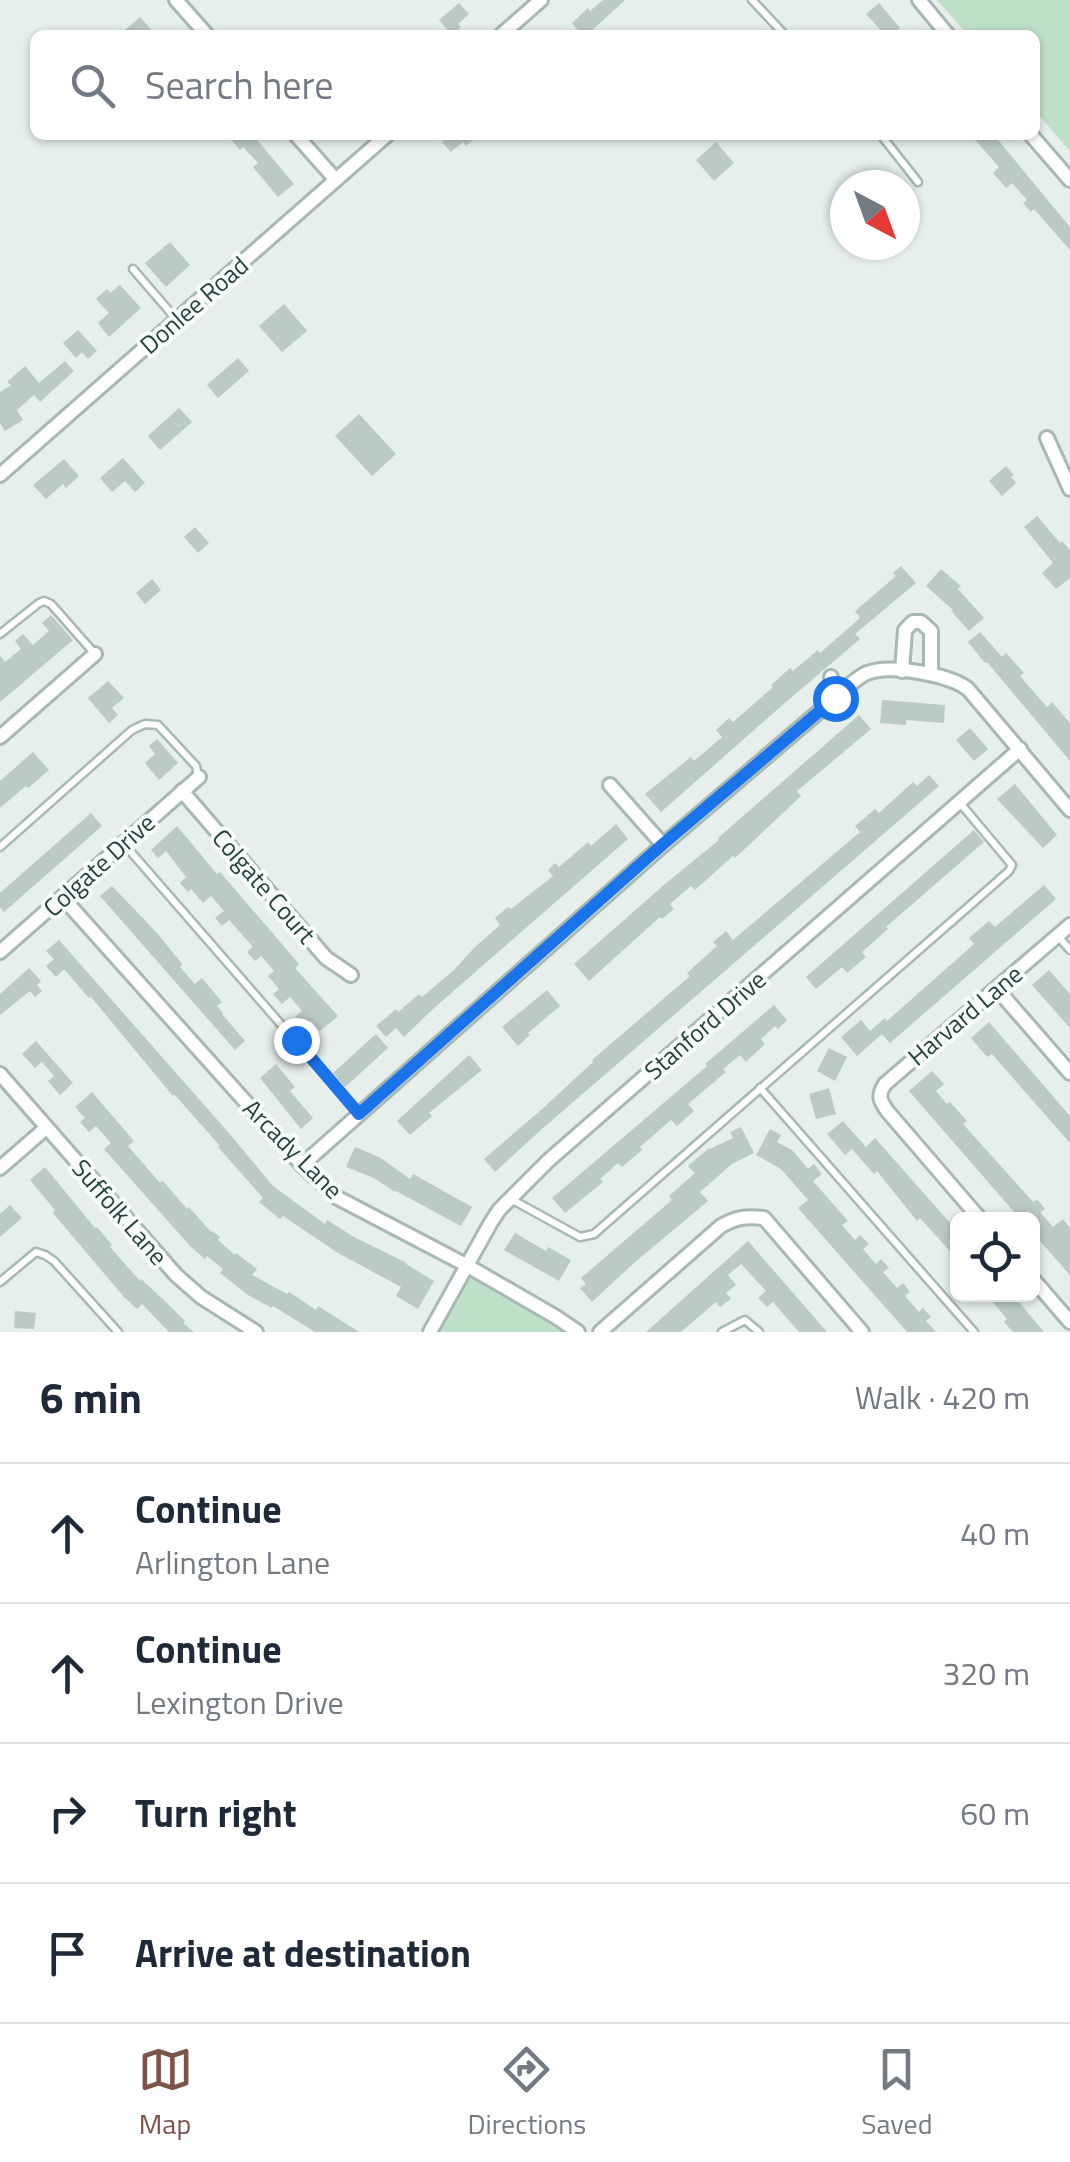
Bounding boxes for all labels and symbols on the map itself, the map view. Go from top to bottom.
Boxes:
north arrow [830,170,920,260]
street label: Donlee Road [131,247,257,363]
route start [813,676,859,722]
street label: Colgate Drive [35,804,163,926]
street label: Colgate Court [203,820,325,952]
street label: Harvard Lane [899,955,1031,1075]
street label: Stanford Drive [636,961,774,1089]
route end [274,1018,320,1064]
street label: Arcady Lane [234,1090,352,1208]
street label: Suffolk Lane [63,1150,177,1274]

